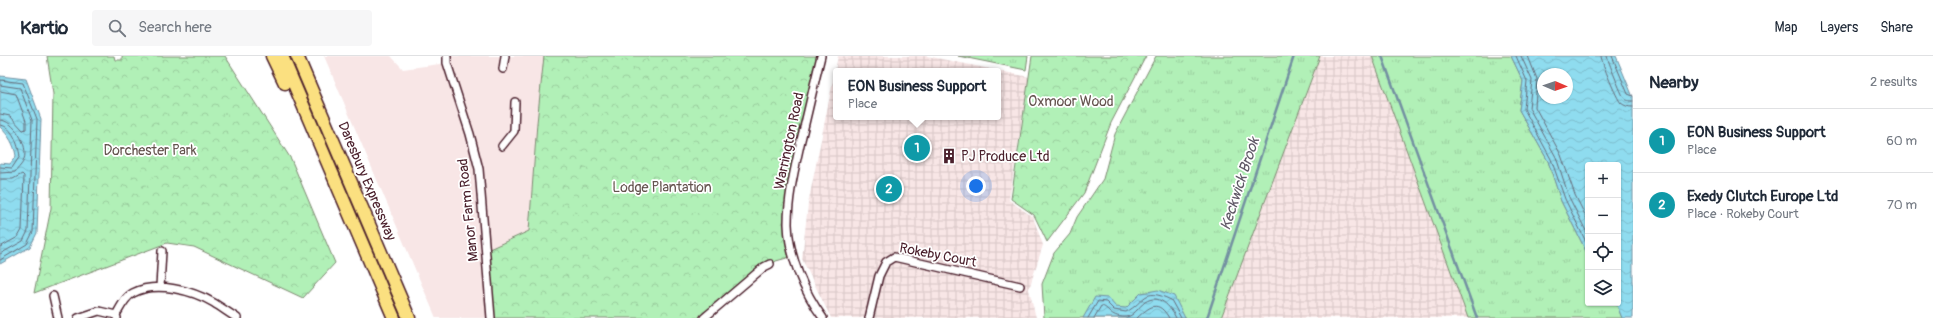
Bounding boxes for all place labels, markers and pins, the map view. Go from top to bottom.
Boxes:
pin: 1 [904,133,930,163]
building icon: PJ Produce Ltd [940,147,958,165]
place label: PJ Produce Ltd [961,148,1050,165]
pin: 2 [876,174,902,204]

